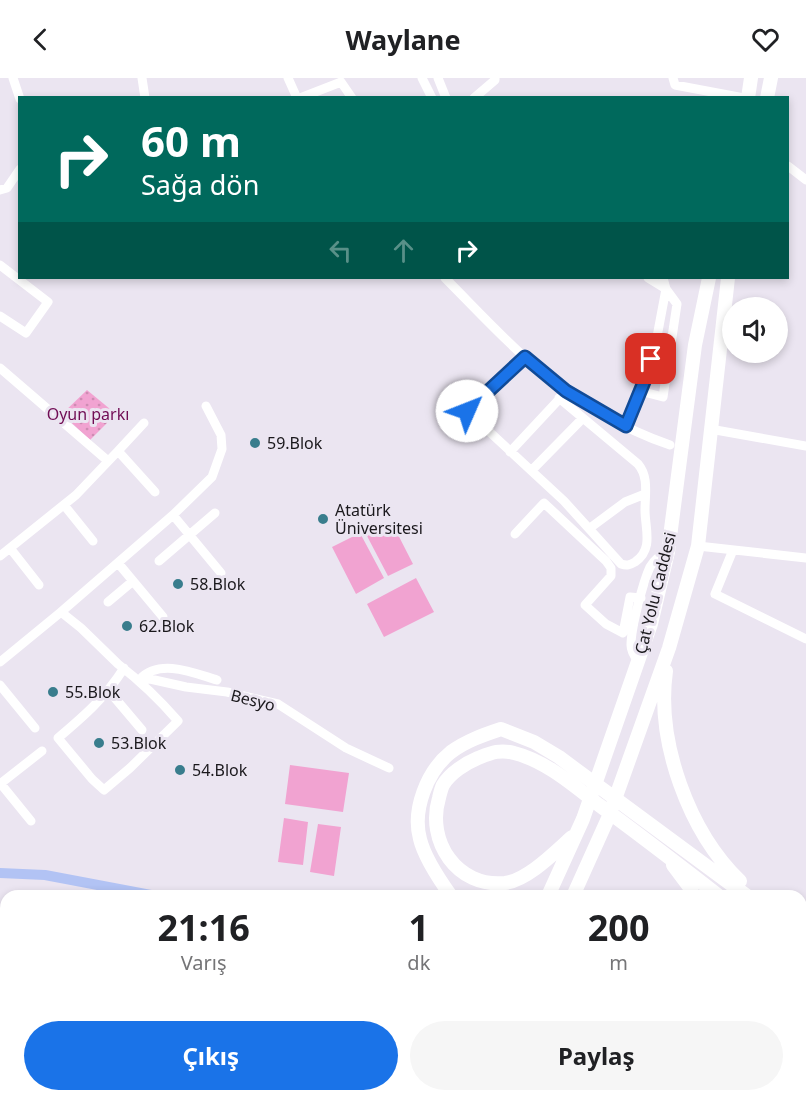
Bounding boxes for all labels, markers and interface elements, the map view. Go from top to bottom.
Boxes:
text: Waylane [345,21,461,58]
icon: back [24,23,57,56]
icon: heart [749,23,782,56]
text: 60 m [141,112,241,169]
icon: right [42,120,120,198]
text: Sağa dön [141,166,259,203]
icon: left [324,234,357,267]
icon: ahead [387,234,420,267]
icon: right [450,234,483,267]
map controls [722,297,788,363]
button: sound [722,297,788,363]
pin [625,333,676,384]
icon: arrive [634,342,667,375]
position arrow [435,379,499,443]
park label: Oyun parkı [47,403,129,425]
place label: 59.Blok [267,432,323,454]
marker: 59.Blok [248,436,262,450]
place label: Atatürk Üniversitesi [335,499,423,539]
marker: Atatürk Üniversitesi [316,512,330,526]
street label: Çat Yolu Caddesi [629,530,681,656]
place label: 58.Blok [190,573,246,595]
marker: 58.Blok [171,577,185,591]
place label: 62.Blok [139,615,195,637]
marker: 62.Blok [120,619,134,633]
place label: 55.Blok [65,681,121,703]
street label: Besyo [229,684,277,716]
marker: 55.Blok [46,685,60,699]
place label: 53.Blok [111,732,167,754]
marker: 53.Blok [92,736,106,750]
place label: 54.Blok [192,759,248,781]
marker: 54.Blok [173,763,187,777]
text: 21:16 [157,903,250,952]
text: 1 [409,903,429,952]
text: 200 [588,903,650,952]
text: Varış [181,949,227,976]
text: dk [407,949,430,976]
text: m [609,949,628,976]
button: Çıkış [24,1021,398,1090]
button: Paylaş [410,1021,783,1090]

